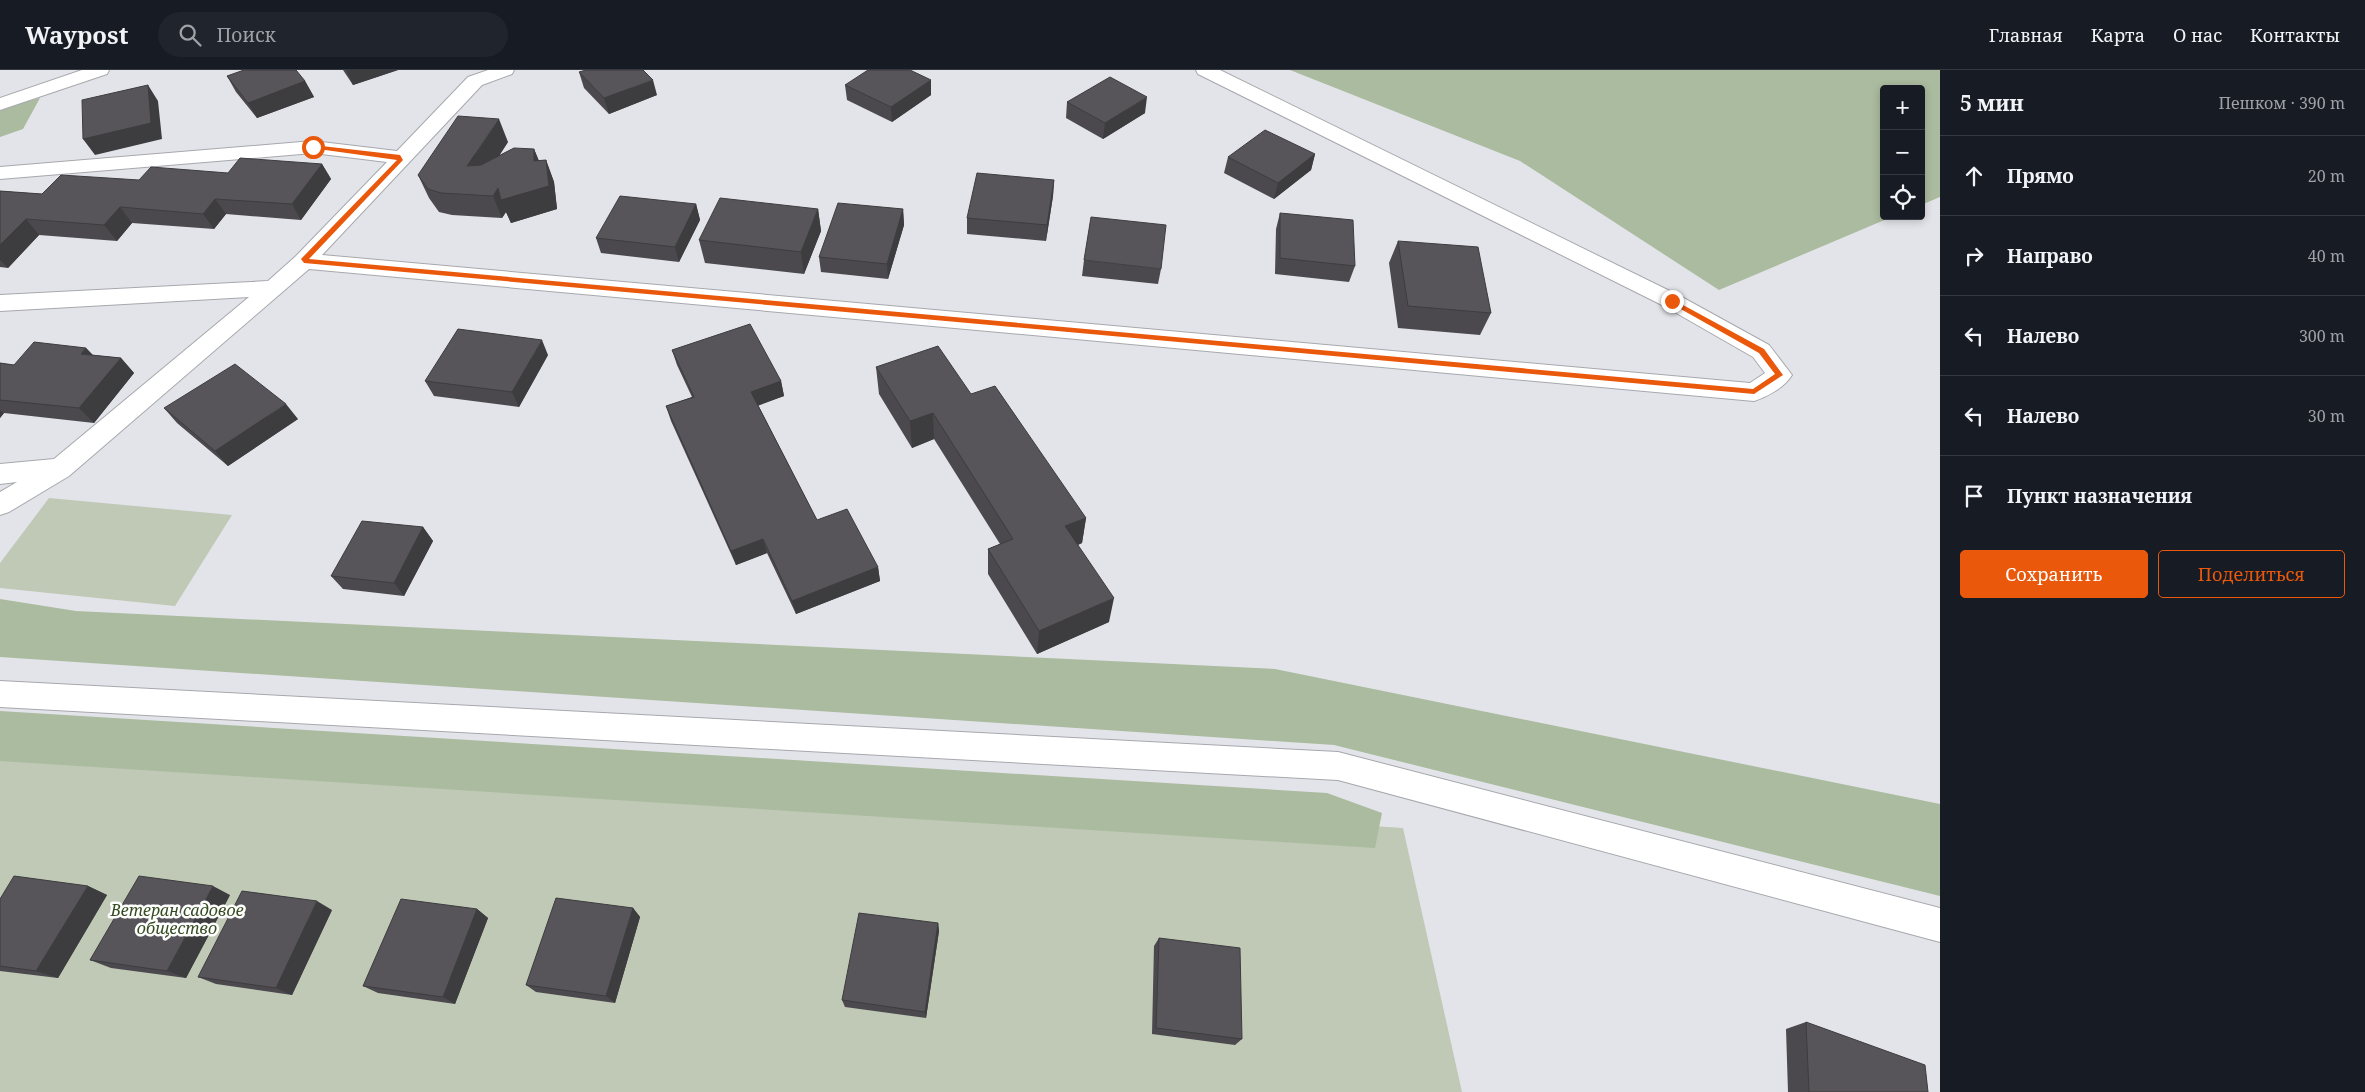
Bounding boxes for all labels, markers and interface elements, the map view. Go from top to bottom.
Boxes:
search box [158,12,508,57]
text: Waypost [25,18,128,51]
icon: search [176,21,204,49]
text: Поиск [216,22,276,48]
text: Главная [1989,23,2063,47]
text: Карта [2091,23,2145,47]
text: О нас [2173,23,2222,47]
text: Контакты [2250,23,2340,47]
map controls [1880,85,1925,220]
button: + [1880,85,1925,130]
text: 5 мин [1960,89,2024,117]
text: Пешком · 390 m [2218,92,2345,114]
button: − [1880,130,1925,175]
route start [302,136,325,159]
icon: ahead [1960,162,1988,190]
text: Прямо [2007,163,2074,189]
text: 20 m [2308,165,2345,187]
button: locate [1880,175,1925,220]
icon: right [1960,242,1988,270]
text: Направо [2007,243,2093,269]
text: 40 m [2308,245,2345,267]
route end [1661,290,1684,313]
icon: left [1960,322,1988,350]
text: Налево [2007,323,2079,349]
text: 300 m [2299,325,2345,347]
icon: left [1960,402,1988,430]
text: Налево [2007,403,2079,429]
text: 30 m [2308,405,2345,427]
icon: arrive [1960,482,1988,510]
text: Пункт назначения [2007,483,2192,509]
button: Сохранить [1960,550,2148,598]
button: Поделиться [2158,550,2345,598]
park label: Ветеран садовое общество [109,899,244,939]

